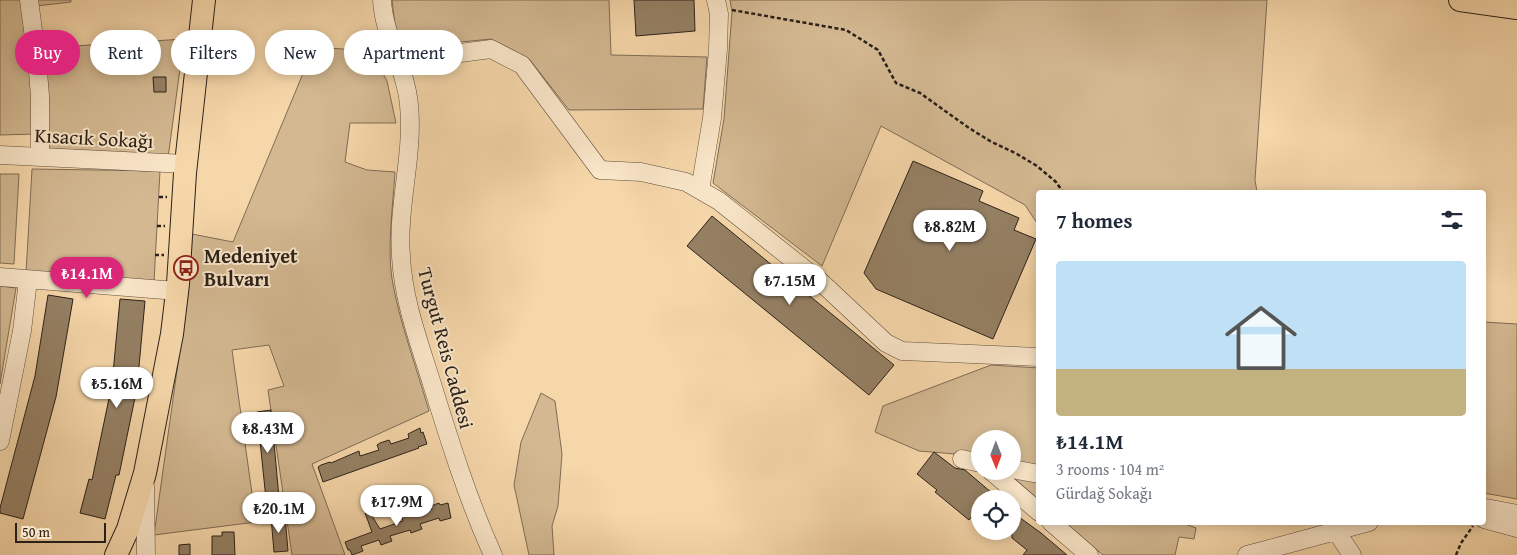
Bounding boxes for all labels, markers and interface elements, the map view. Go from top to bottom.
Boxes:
chip: Buy [15,30,80,75]
chip: Rent [90,30,161,75]
chip: Filters [171,30,255,75]
chip: New [265,30,334,75]
chip: Apartment [344,30,463,75]
street label: Kısacık Sokağı [34,120,155,155]
text: 7 homes [1056,205,1132,236]
icon: filters [1438,206,1466,234]
pin: ₺8.82M [909,210,991,252]
text: ₺8.82M [924,214,976,238]
place label: Medeniyet Bulvarı [204,241,298,293]
bus stop icon: Medeniyet Bulvarı [173,255,199,281]
pin: ₺14.1M [46,256,128,299]
text: ₺14.1M [61,261,113,285]
street label: Turgut Reis Caddesi [411,264,482,432]
pin: ₺7.15M [749,264,831,306]
text: ₺7.15M [764,268,816,292]
icon: home [1216,293,1306,383]
pin: ₺5.16M [76,366,158,409]
text: ₺5.16M [91,371,143,395]
pin: ₺8.43M [227,412,309,454]
text: ₺8.43M [242,416,294,440]
text: ₺14.1M [1056,426,1124,457]
north arrow [971,430,1021,480]
map controls [971,430,1021,540]
text: 3 rooms · 104 m² [1056,457,1164,481]
text: Gürdağ Sokağı [1056,481,1152,505]
pin: ₺17.9M [356,484,438,527]
text: ₺17.9M [371,489,423,513]
button: locate [971,490,1021,540]
pin: ₺20.1M [238,492,320,534]
text: ₺20.1M [253,496,305,520]
scale bar [15,520,106,543]
text: 50 m [22,522,50,542]

